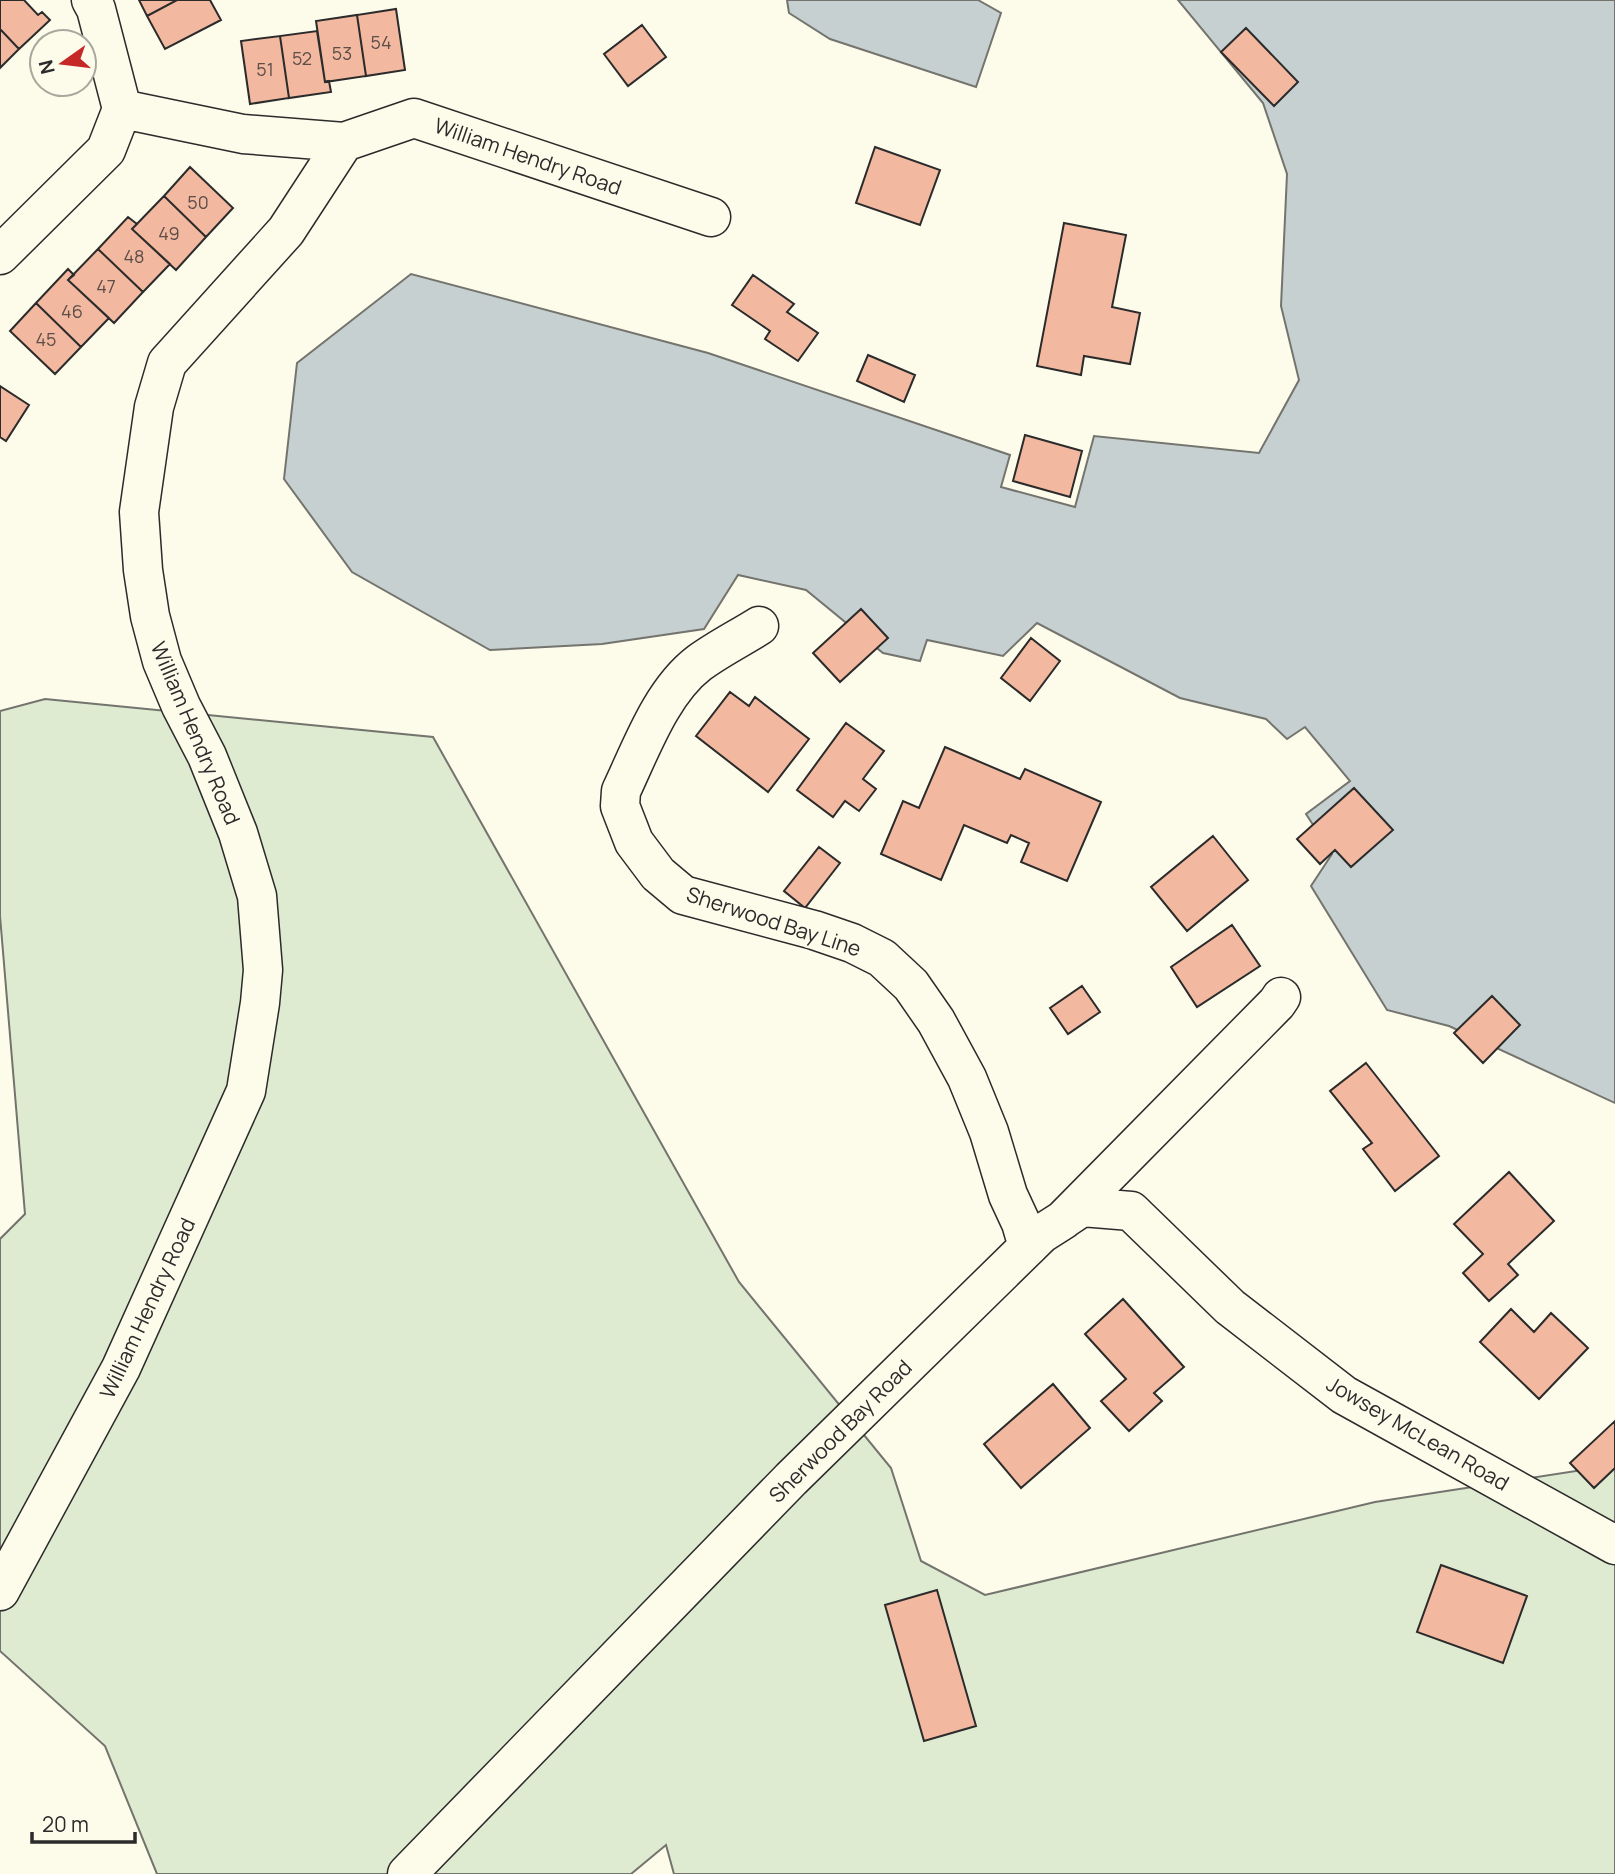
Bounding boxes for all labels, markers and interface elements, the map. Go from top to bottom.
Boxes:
north arrow [28,28,98,98]
house number: 54 [370,30,392,54]
house number: 53 [332,41,352,65]
house number: 52 [292,46,312,70]
text: N [32,57,61,77]
house number: 51 [256,57,274,81]
street label: William Hendry Road [431,111,625,201]
house number: 50 [187,190,209,214]
house number: 49 [158,221,180,245]
house number: 48 [123,244,145,268]
house number: 47 [96,274,116,298]
house number: 46 [61,299,83,323]
house number: 45 [35,327,57,351]
street label: William Hendry Road [145,637,247,829]
street label: Sherwood Bay Line [683,880,865,962]
street label: William Hendry Road [93,1213,201,1403]
street label: Sherwood Bay Road [762,1353,918,1509]
street label: Jowsey McLean Road [1322,1369,1514,1497]
scale bar [32,1800,135,1844]
text: 20 m [42,1810,89,1838]

